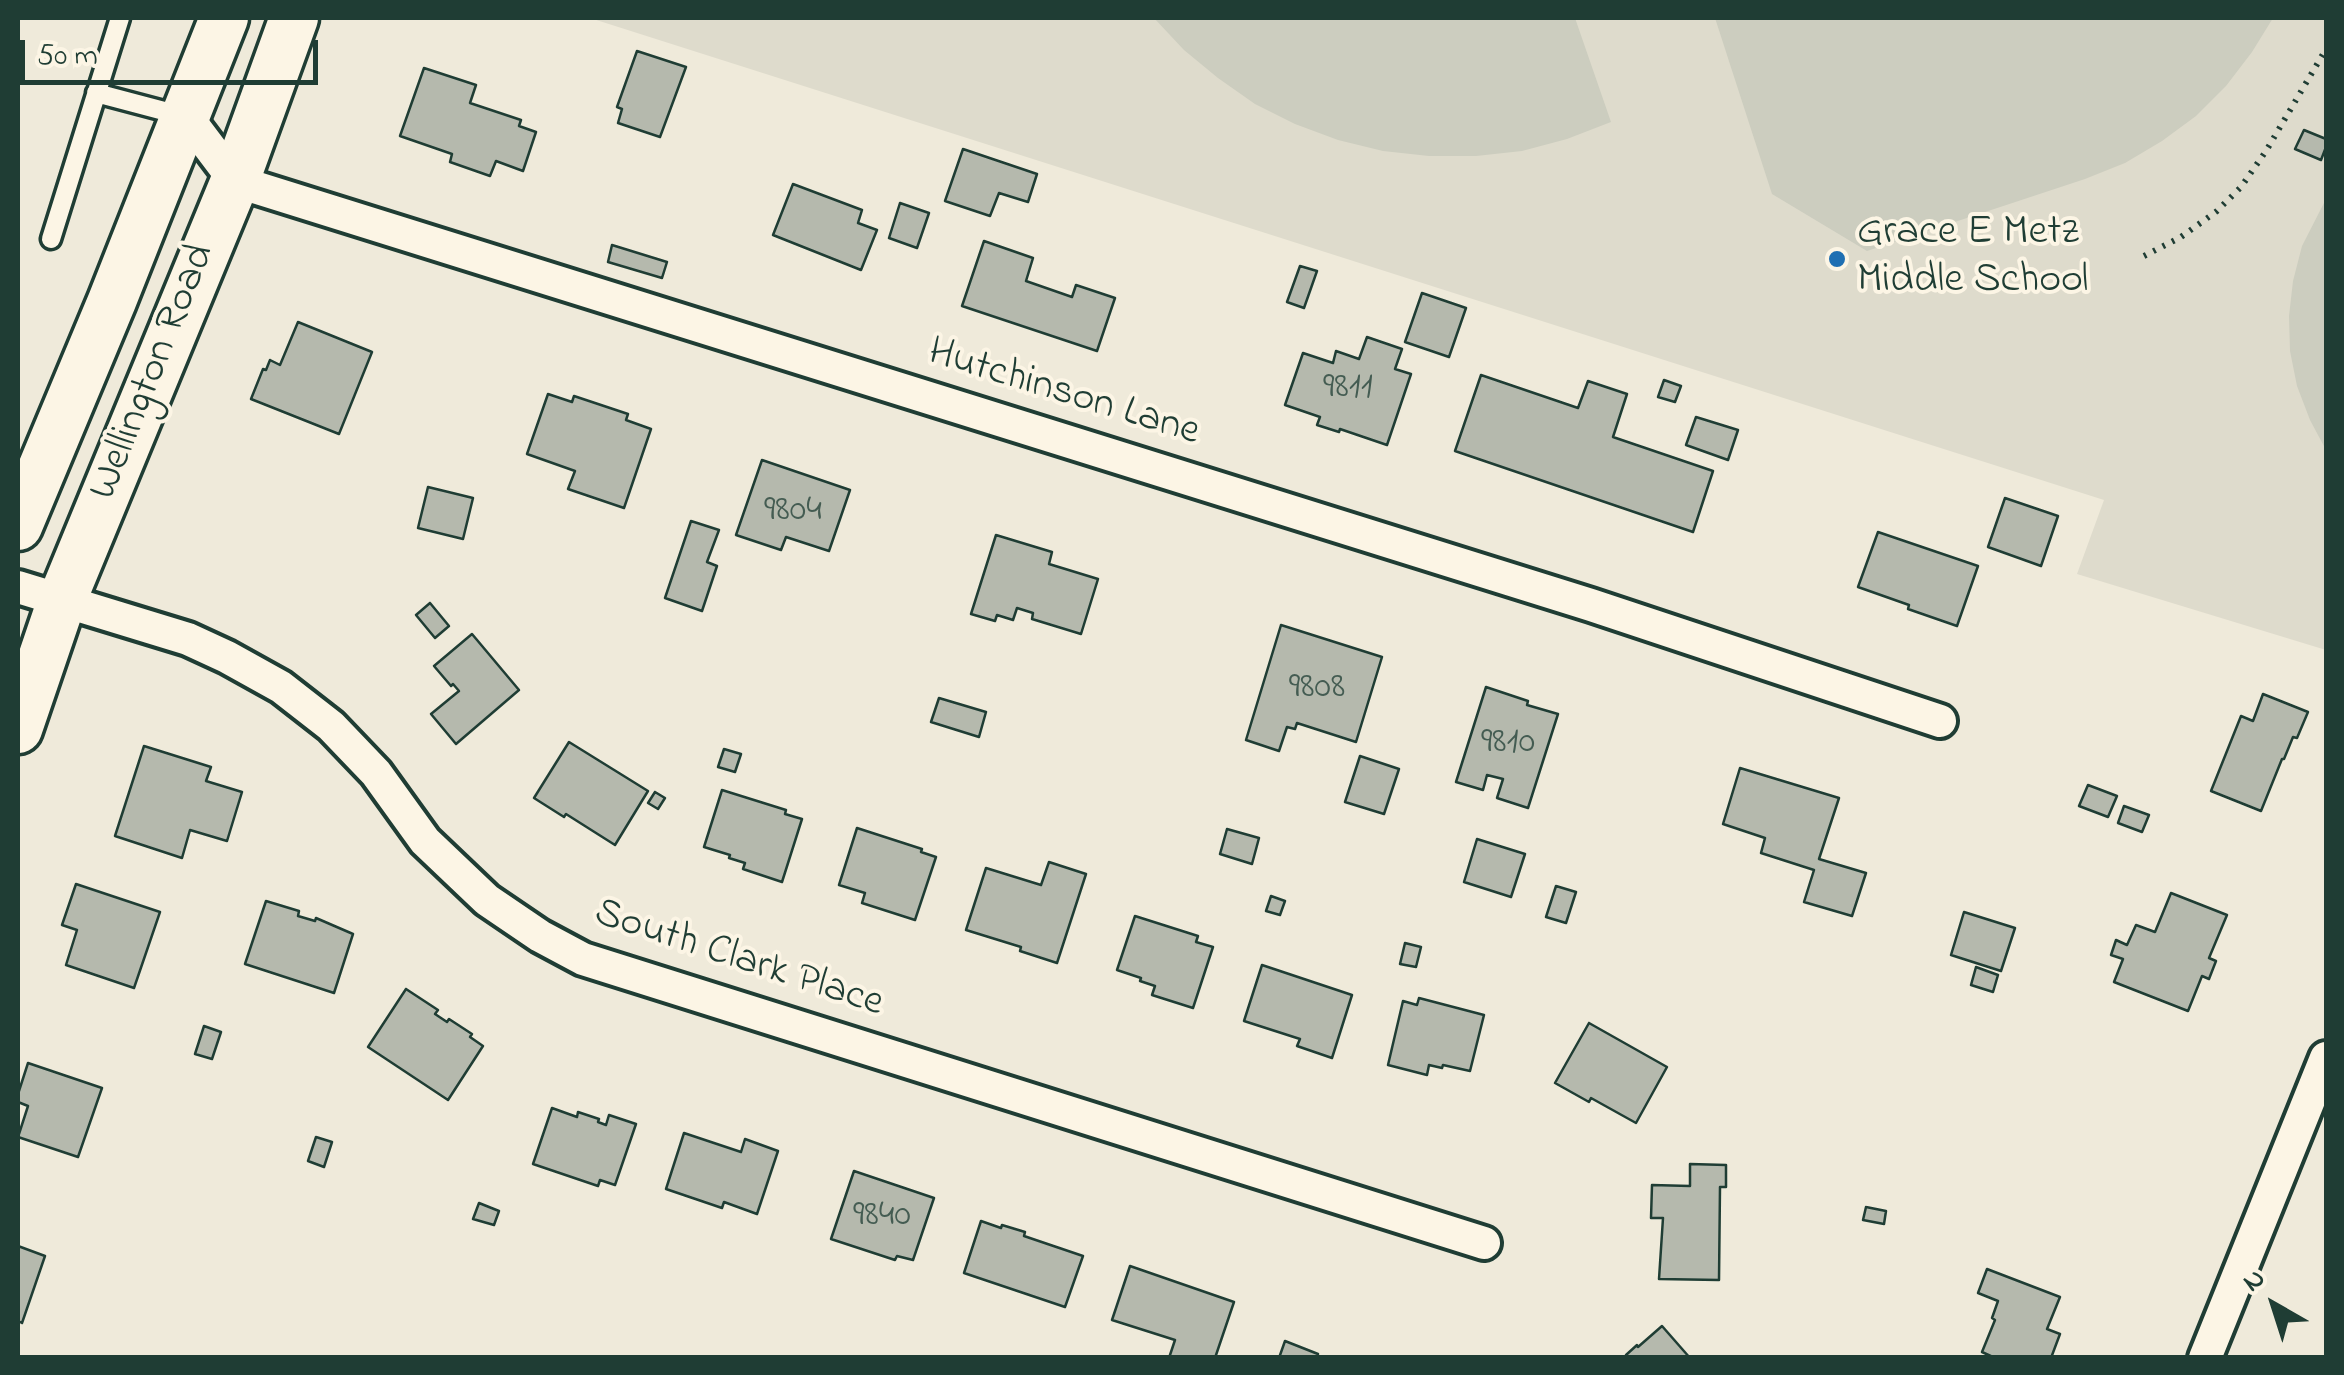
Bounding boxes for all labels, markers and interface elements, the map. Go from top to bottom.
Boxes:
scale bar [25,20,322,82]
text: 50 m [37,35,98,79]
place label: Grace E Metz Middle School [1857,210,2089,308]
street label: Wellington Road [81,238,229,508]
marker: Grace E Metz Middle School [1826,248,1848,270]
street label: Hutchinson Lane [921,330,1205,460]
house number: 9811 [1323,367,1373,413]
house number: 9804 [764,490,822,536]
house number: 9808 [1289,667,1345,713]
house number: 9810 [1481,722,1535,768]
street label: South Clark Place [587,891,889,1031]
house number: 9840 [853,1195,911,1241]
north arrow [2224,1255,2324,1355]
text: N [2235,1259,2275,1303]

